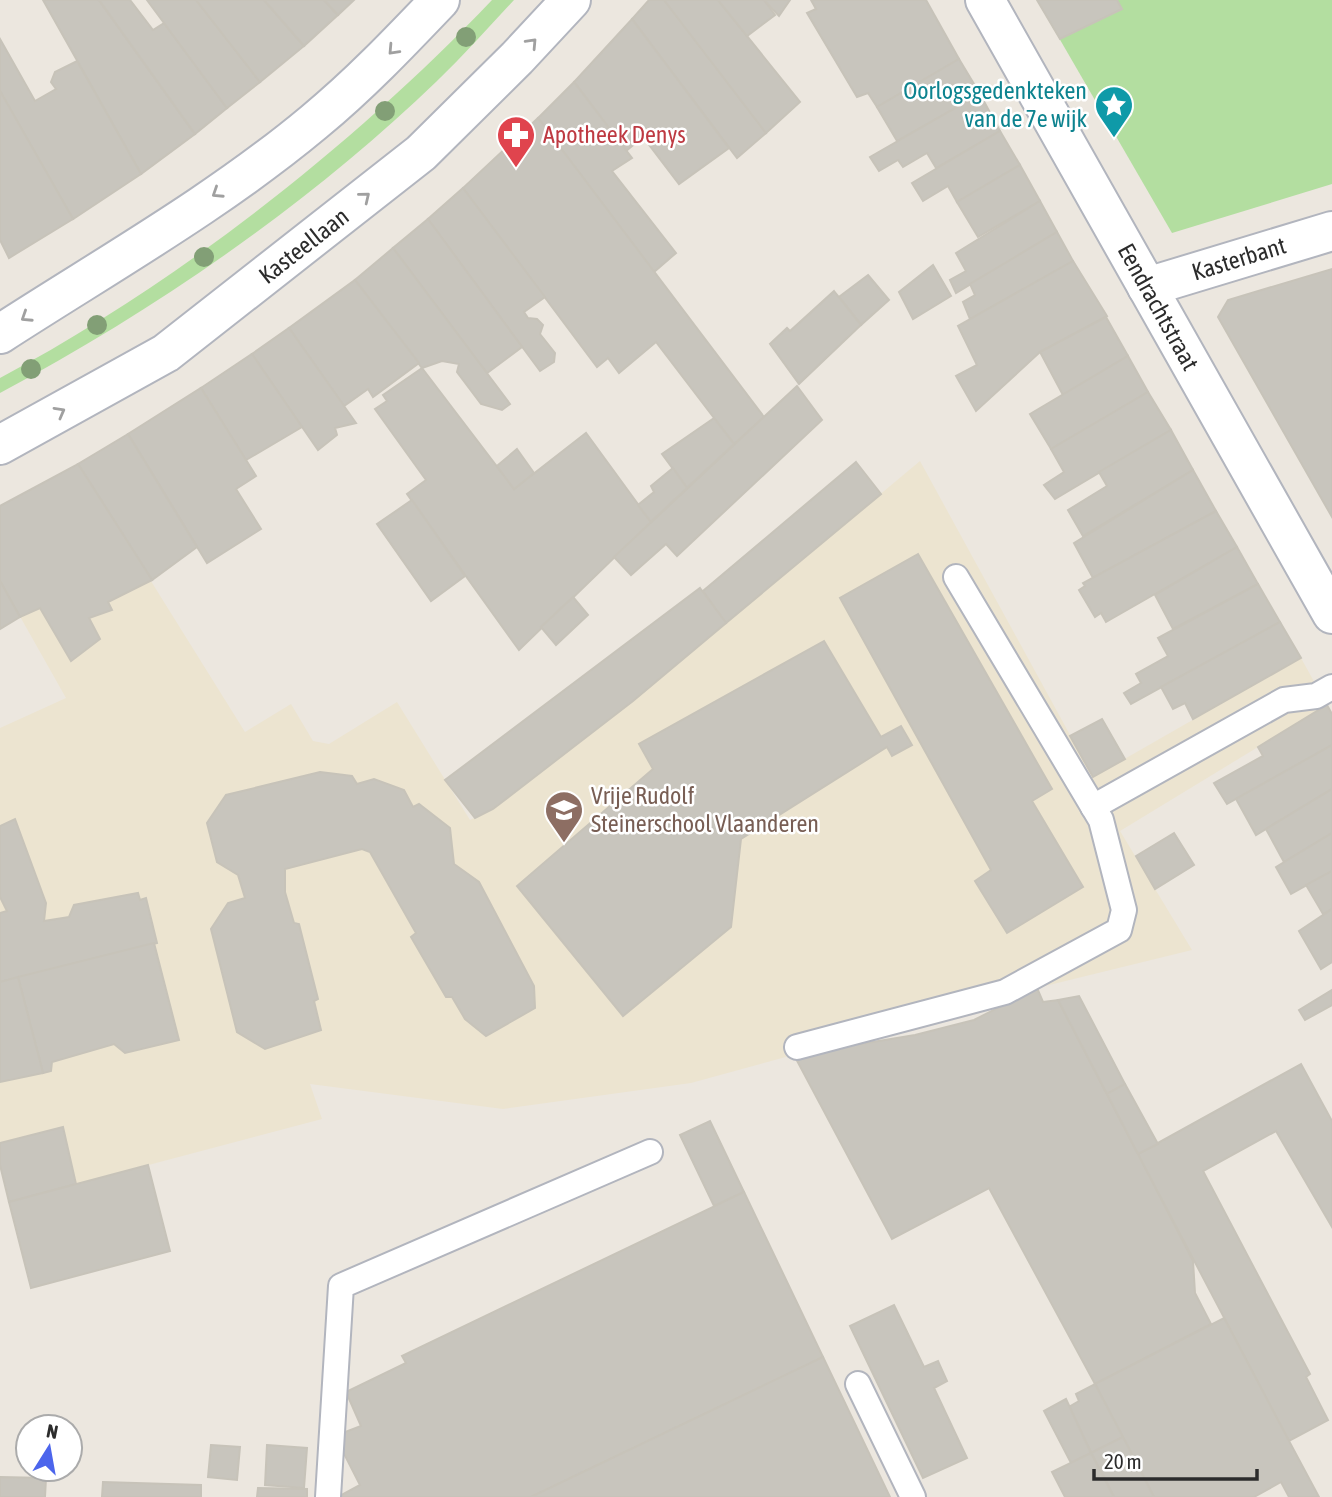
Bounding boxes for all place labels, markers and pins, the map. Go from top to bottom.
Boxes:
place label: Oorlogsgedenkteken van de 7e wijk [903,77,1087,132]
place icon: Oorlogsgedenkteken van de 7e wijk [1093,84,1135,139]
pharmacy icon: Apotheek Denys [495,114,537,169]
place label: Apotheek Denys [543,121,686,148]
place label: Vrije Rudolf Steinerschool Vlaanderen [591,782,819,837]
school or university icon: Vrije Rudolf Steinerschool Vlaanderen [543,789,585,844]

